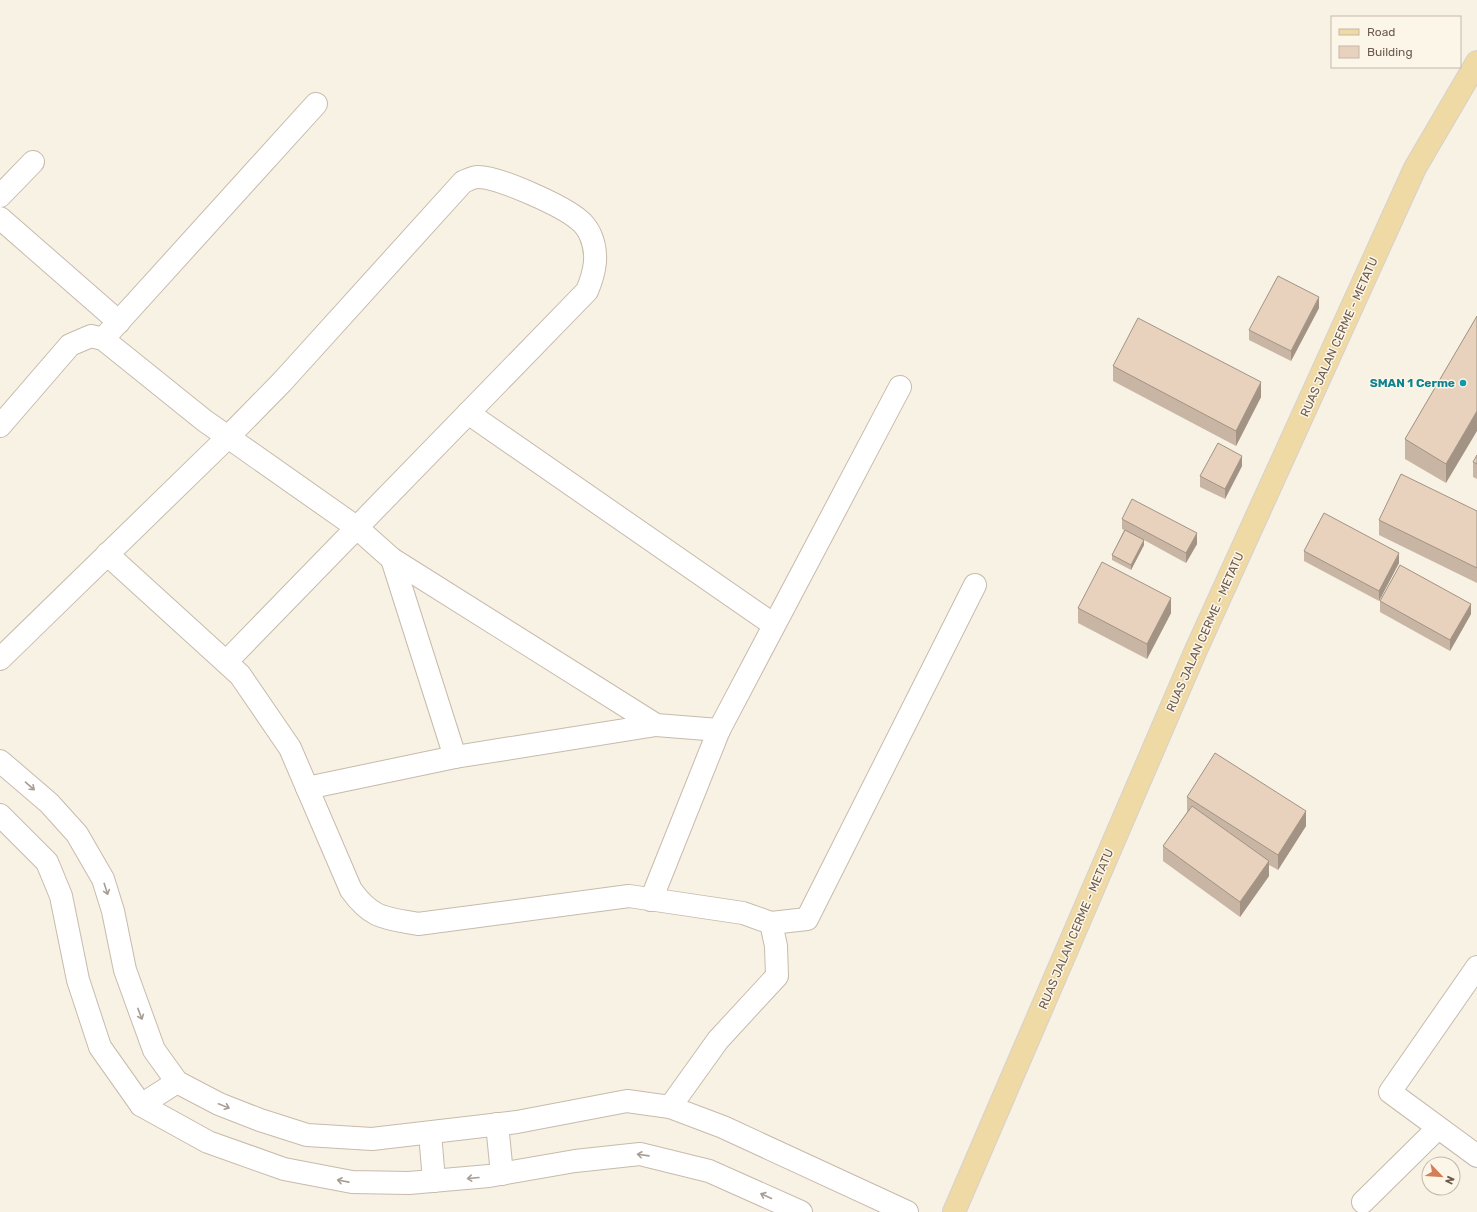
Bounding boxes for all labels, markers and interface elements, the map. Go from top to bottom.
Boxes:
legend [1331,16,1461,68]
text: Road [1367,25,1395,39]
text: Building [1367,45,1413,59]
street label: RUAS JALAN CERME - METATU [1297,255,1381,419]
place label: SMAN 1 Cerme [1370,376,1455,390]
marker: SMAN 1 Cerme [1458,378,1468,388]
street label: RUAS JALAN CERME - METATU [1163,550,1247,714]
one-way arrow [24,781,35,790]
street label: RUAS JALAN CERME - METATU [1036,847,1116,1011]
one-way arrow [103,882,110,895]
one-way arrow [137,1008,145,1020]
one-way arrow [217,1103,229,1110]
one-way arrow [637,1151,650,1159]
north arrow [1421,1156,1461,1196]
one-way arrow [467,1174,480,1181]
text: N [1442,1174,1457,1186]
one-way arrow [337,1176,350,1184]
one-way arrow [760,1191,772,1199]

